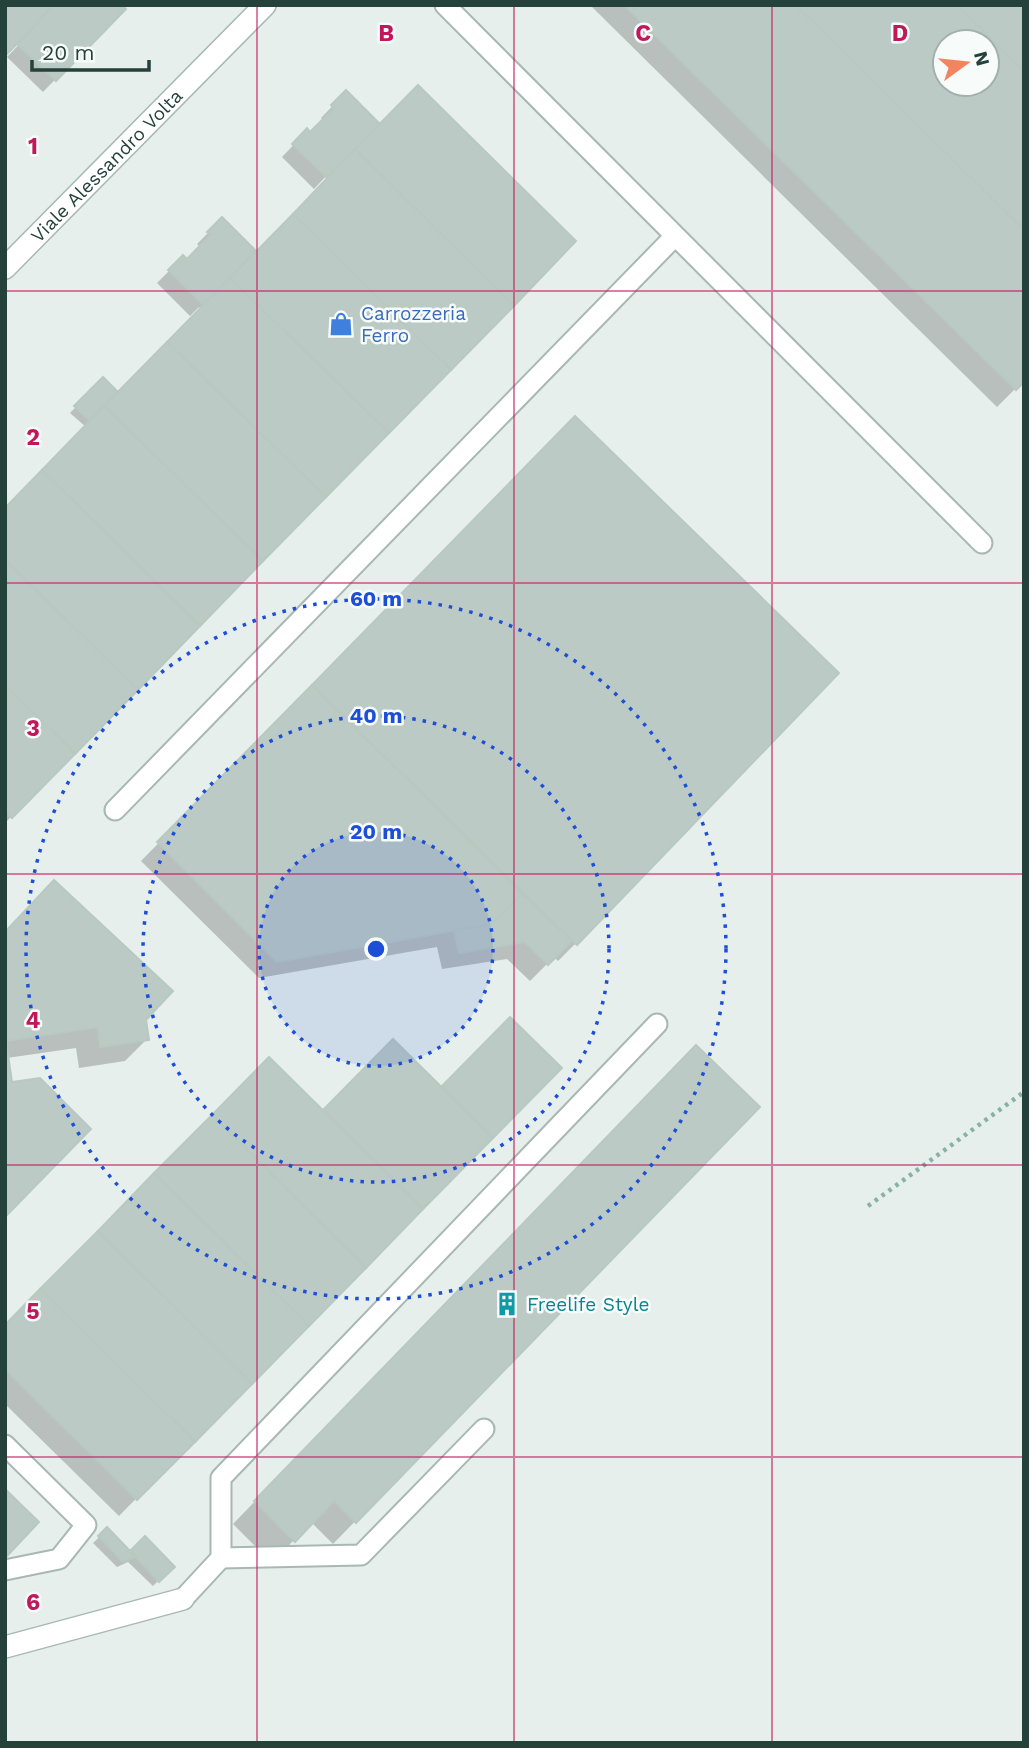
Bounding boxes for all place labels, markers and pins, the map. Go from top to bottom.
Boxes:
place label: Carrozzeria Ferro [361,302,466,347]
shop icon: Carrozzeria Ferro [327,310,355,338]
centre of rings [364,937,388,961]
building icon: Freelife Style [493,1290,521,1318]
place label: Freelife Style [527,1293,649,1316]

